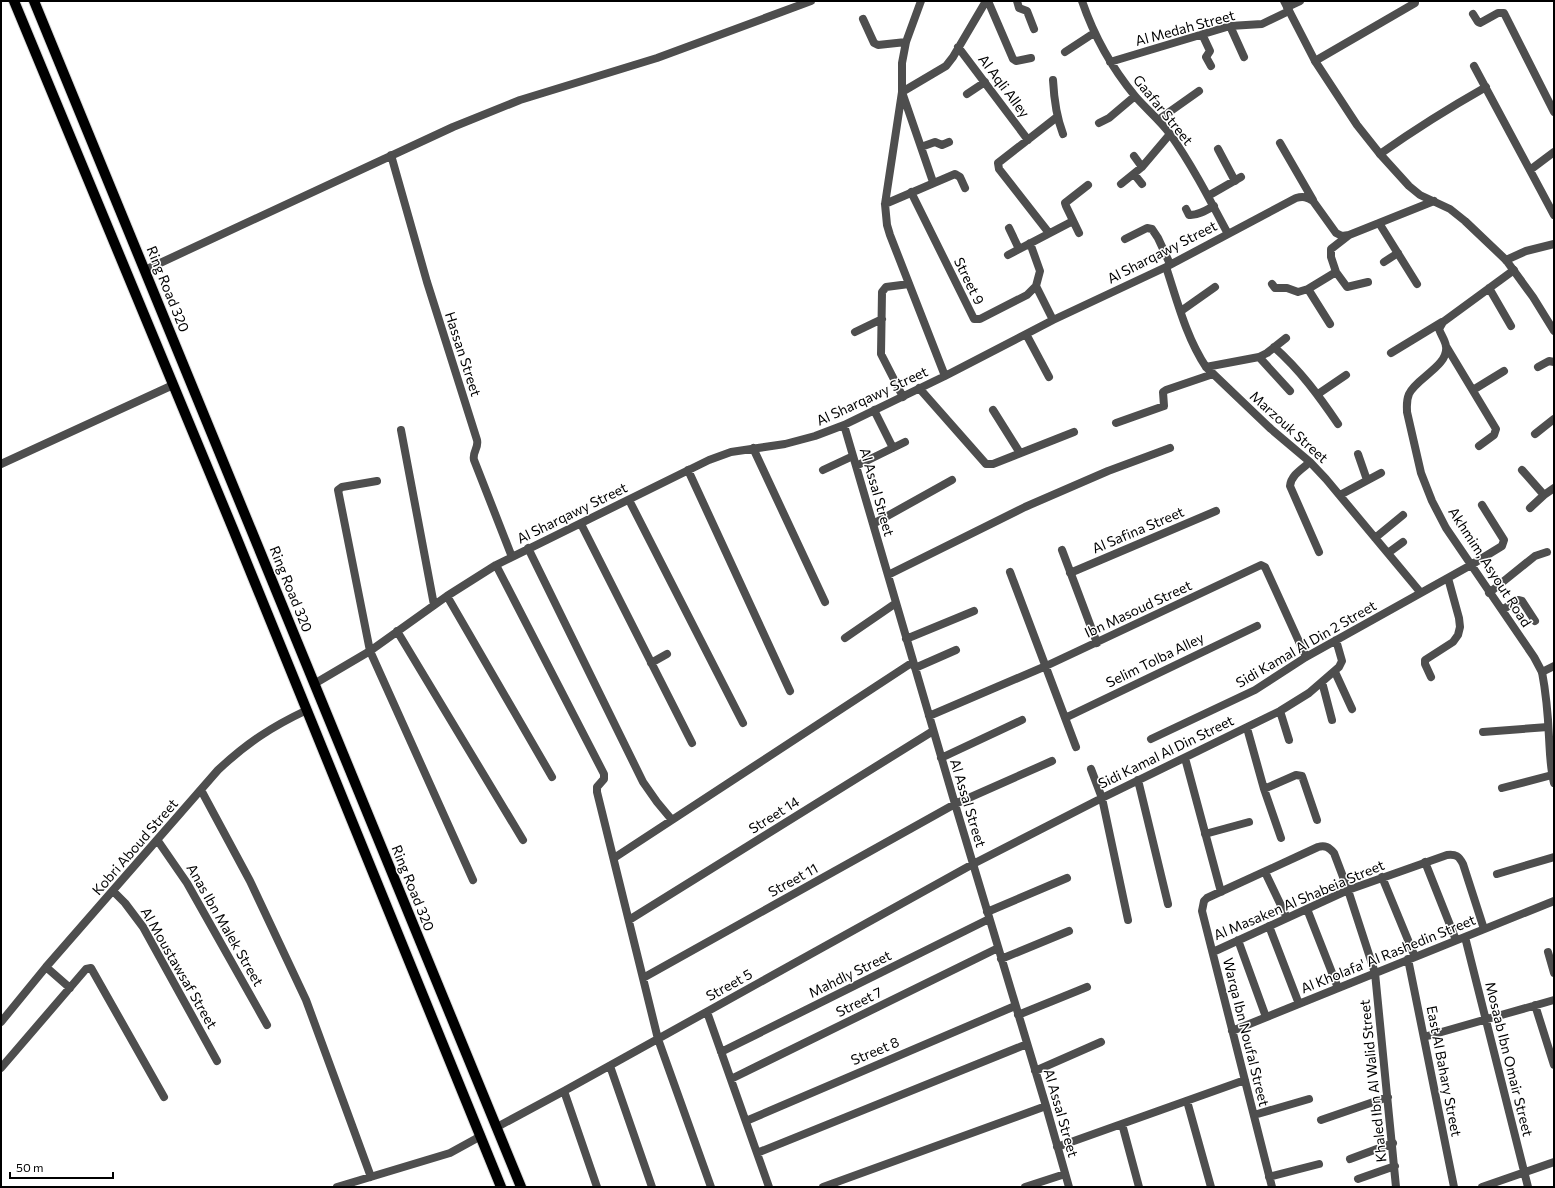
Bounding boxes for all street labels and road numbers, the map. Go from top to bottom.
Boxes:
street label: Al Medah Street [1133,6,1237,49]
street label: Al Aqli Alley [975,51,1034,121]
street label: Gaafar Street [1130,71,1197,148]
street label: Al Sharqawy Street [1104,216,1220,287]
street label: Ring Road 320 [143,243,193,334]
street label: Street 9 [951,254,988,307]
street label: Hassan Street [442,309,485,399]
street label: Al Sharqawy Street [813,362,930,429]
street label: Marzouk Street [1247,387,1332,466]
street label: Al Assal Street [857,446,898,538]
street label: Al Sharqawy Street [514,478,630,547]
street label: Al Safina Street [1089,502,1187,557]
street label: Akhmim, Asyout Road [1445,504,1536,630]
street label: Ring Road 320 [266,543,316,634]
street label: Ibn Masoud Street [1081,576,1194,641]
street label: Sidi Kamal Al Din 2 Street [1233,596,1379,691]
street label: Selim Tolba Alley [1103,628,1207,691]
street label: Sidi Kamal Al Din Street [1095,711,1237,792]
street label: Al Assal Street [947,757,990,849]
street label: Street 14 [745,792,803,837]
street label: Kobri Aboud Street [88,795,181,898]
street label: Ring Road 320 [388,842,438,933]
street label: Al Masaken Al Shabeia Street [1211,856,1387,943]
street label: Street 11 [765,859,821,900]
street label: Anas Ibn Malek Street [183,861,268,989]
street label: Al Moustawsaf Street [138,904,221,1032]
street label: Al Kholafa' Al Rashedin Street [1298,911,1478,996]
street label: Mahdly Street [806,946,894,1001]
street label: Warqa Ibn Noufal Street [1220,956,1273,1108]
street label: Street 5 [703,965,755,1004]
street label: Mosaab Ibn Omair Street [1482,980,1537,1138]
street label: Street 7 [833,983,885,1020]
street label: Khaled Ibn Al Walid Street [1355,999,1390,1163]
street label: East Al Bahary Street [1423,1004,1466,1138]
street label: Street 8 [848,1033,901,1068]
street label: Al Assal Street [1041,1067,1082,1159]

